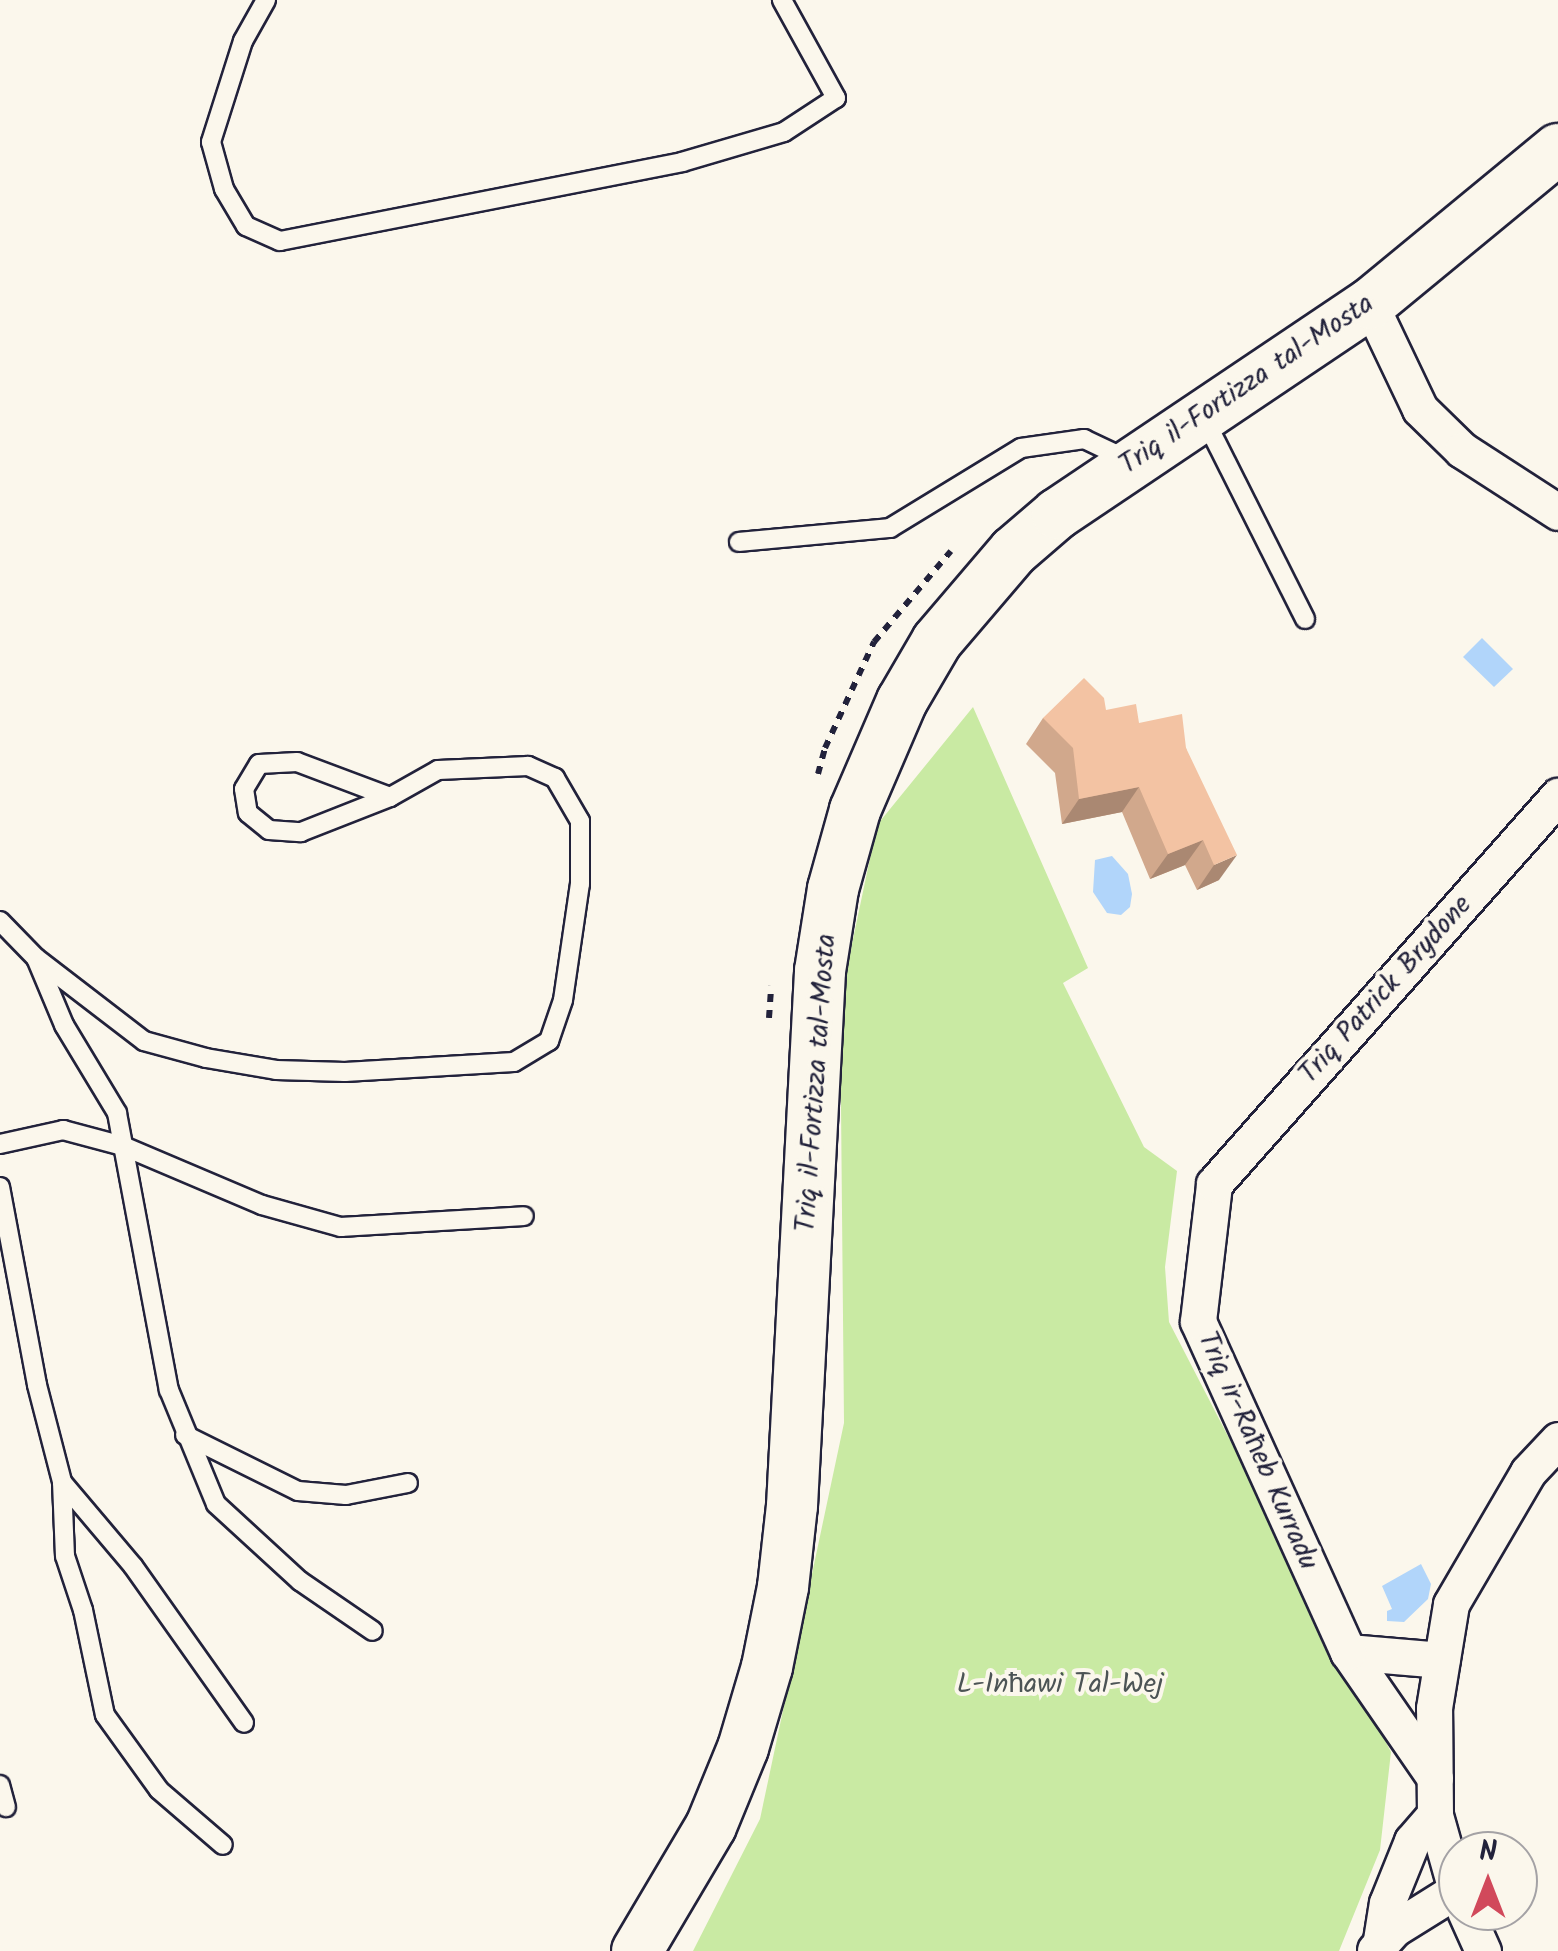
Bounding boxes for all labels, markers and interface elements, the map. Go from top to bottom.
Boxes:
street label: Triq il-Fortizza tal-Mosta [1114,287,1380,483]
street label: Triq Patrick Brydone [1293,889,1479,1091]
street label: Triq il-Fortizza tal-Mosta [790,933,844,1233]
street label: Triq ir-Raħeb Kurradu [1189,1327,1325,1575]
park label: L-Inħawi Tal-Wej [957,1668,1163,1702]
text: N [1479,1830,1497,1875]
north arrow [1438,1831,1538,1931]

